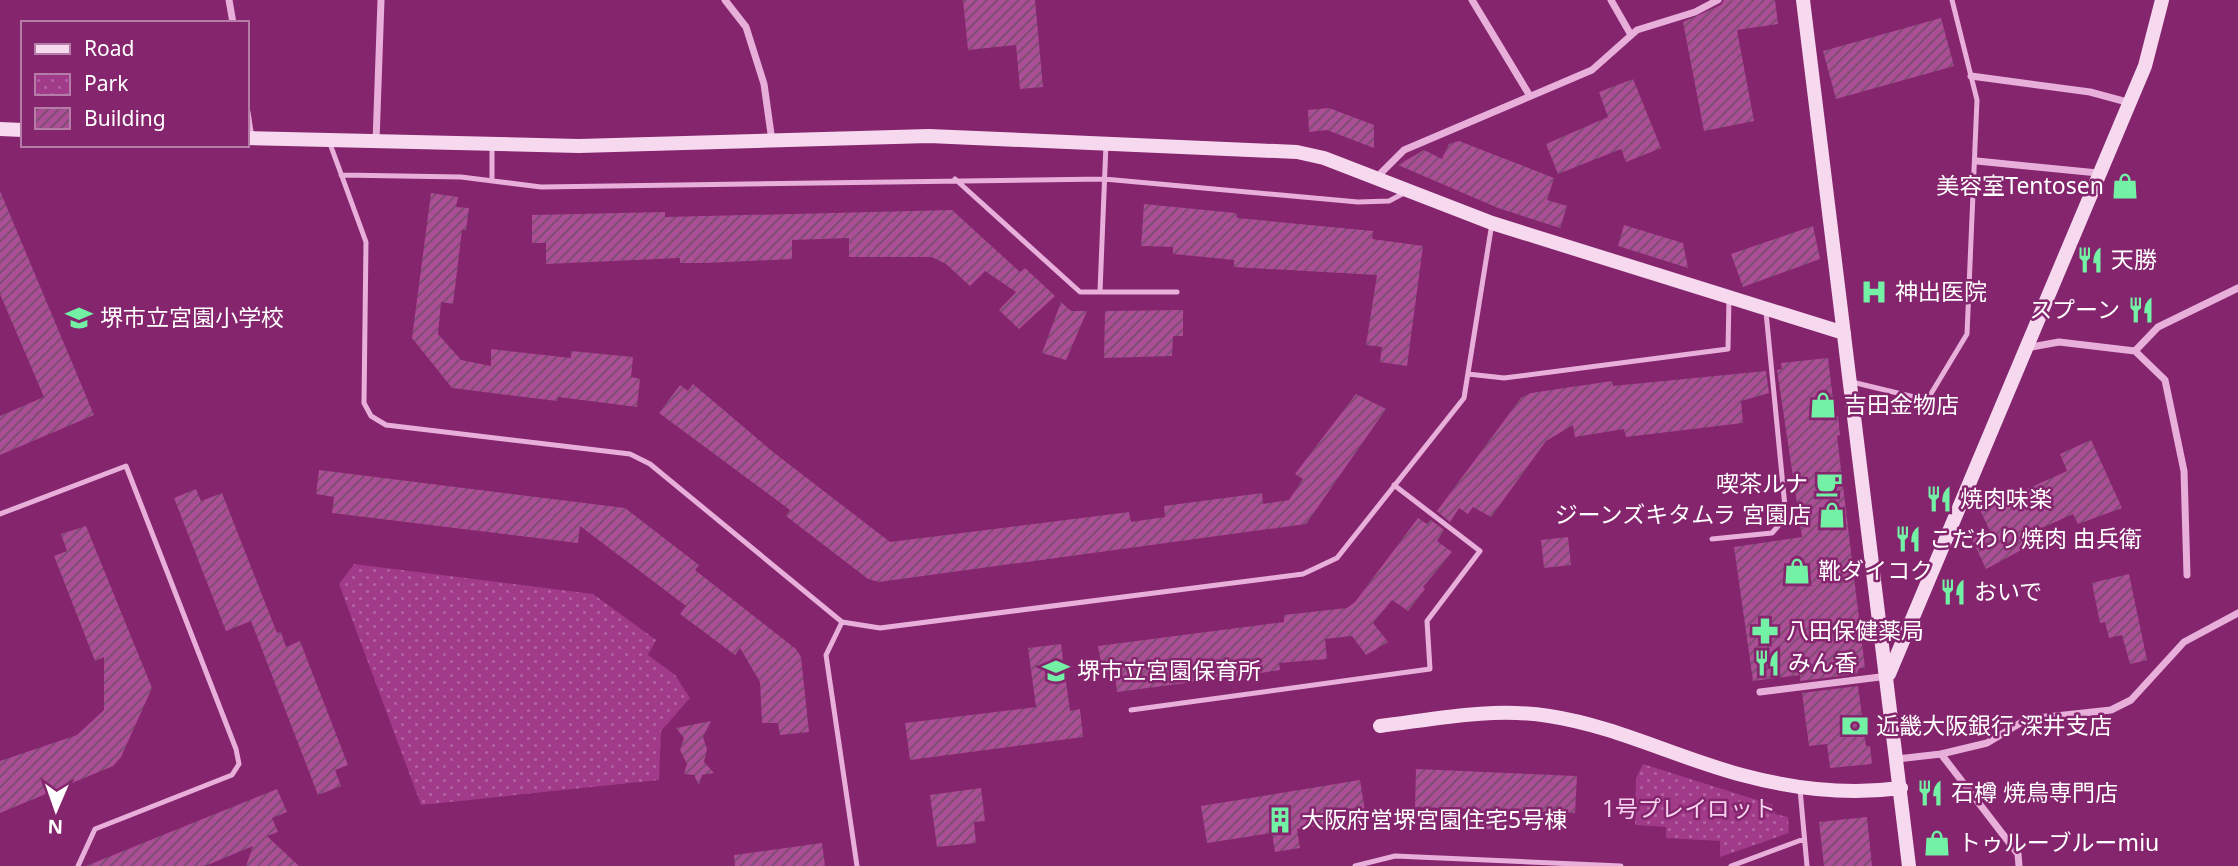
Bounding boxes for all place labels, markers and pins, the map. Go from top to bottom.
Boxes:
place label: 美容室Tentosen [1936,169,2104,201]
shop icon: 美容室Tentosen [2110,171,2140,201]
place label: 天勝 [2111,243,2157,275]
restaurant icon: 天勝 [2075,245,2105,275]
place label: 神出医院 [1895,275,1987,307]
hospital icon: 神出医院 [1859,277,1889,307]
place label: スプーン [2029,293,2120,325]
restaurant icon: スプーン [2126,295,2156,325]
place label: 堺市立宮園小学校 [100,301,284,333]
school or university icon: 堺市立宮園小学校 [64,303,94,333]
place label: 吉田金物店 [1844,388,1959,420]
shop icon: 吉田金物店 [1808,390,1838,420]
place label: 喫茶ルナ [1716,467,1808,499]
cafe icon: 喫茶ルナ [1814,469,1844,499]
place label: 焼肉味楽 [1960,482,2052,514]
restaurant icon: 焼肉味楽 [1924,484,1954,514]
place label: ジーンズキタムラ 宮園店 [1555,498,1811,530]
shop icon: ジーンズキタムラ 宮園店 [1817,500,1847,530]
place label: こだわり焼肉 由兵衛 [1929,522,2142,554]
restaurant icon: こだわり焼肉 由兵衛 [1893,524,1923,554]
place label: 靴ダイコク [1818,554,1933,586]
shop icon: 靴ダイコク [1782,556,1812,586]
place label: おいで [1974,575,2042,607]
restaurant icon: おいで [1938,577,1968,607]
place label: 八田保健薬局 [1786,614,1924,646]
pharmacy icon: 八田保健薬局 [1750,616,1780,646]
place label: みん香 [1788,646,1857,678]
restaurant icon: みん香 [1752,648,1782,678]
place label: 堺市立宮園保育所 [1077,654,1261,686]
school or university icon: 堺市立宮園保育所 [1041,656,1071,686]
place label: 近畿大阪銀行 深井支店 [1876,709,2112,741]
bank icon: 近畿大阪銀行 深井支店 [1840,711,1870,741]
place label: 石樽 焼鳥専門店 [1951,776,2118,808]
restaurant icon: 石樽 焼鳥専門店 [1915,778,1945,808]
place label: 大阪府営堺宮園住宅5号棟 [1301,803,1567,835]
building icon: 大阪府営堺宮園住宅5号棟 [1265,805,1295,835]
place label: トゥルーブルーmiu [1958,826,2159,858]
shop icon: トゥルーブルーmiu [1922,828,1952,858]

